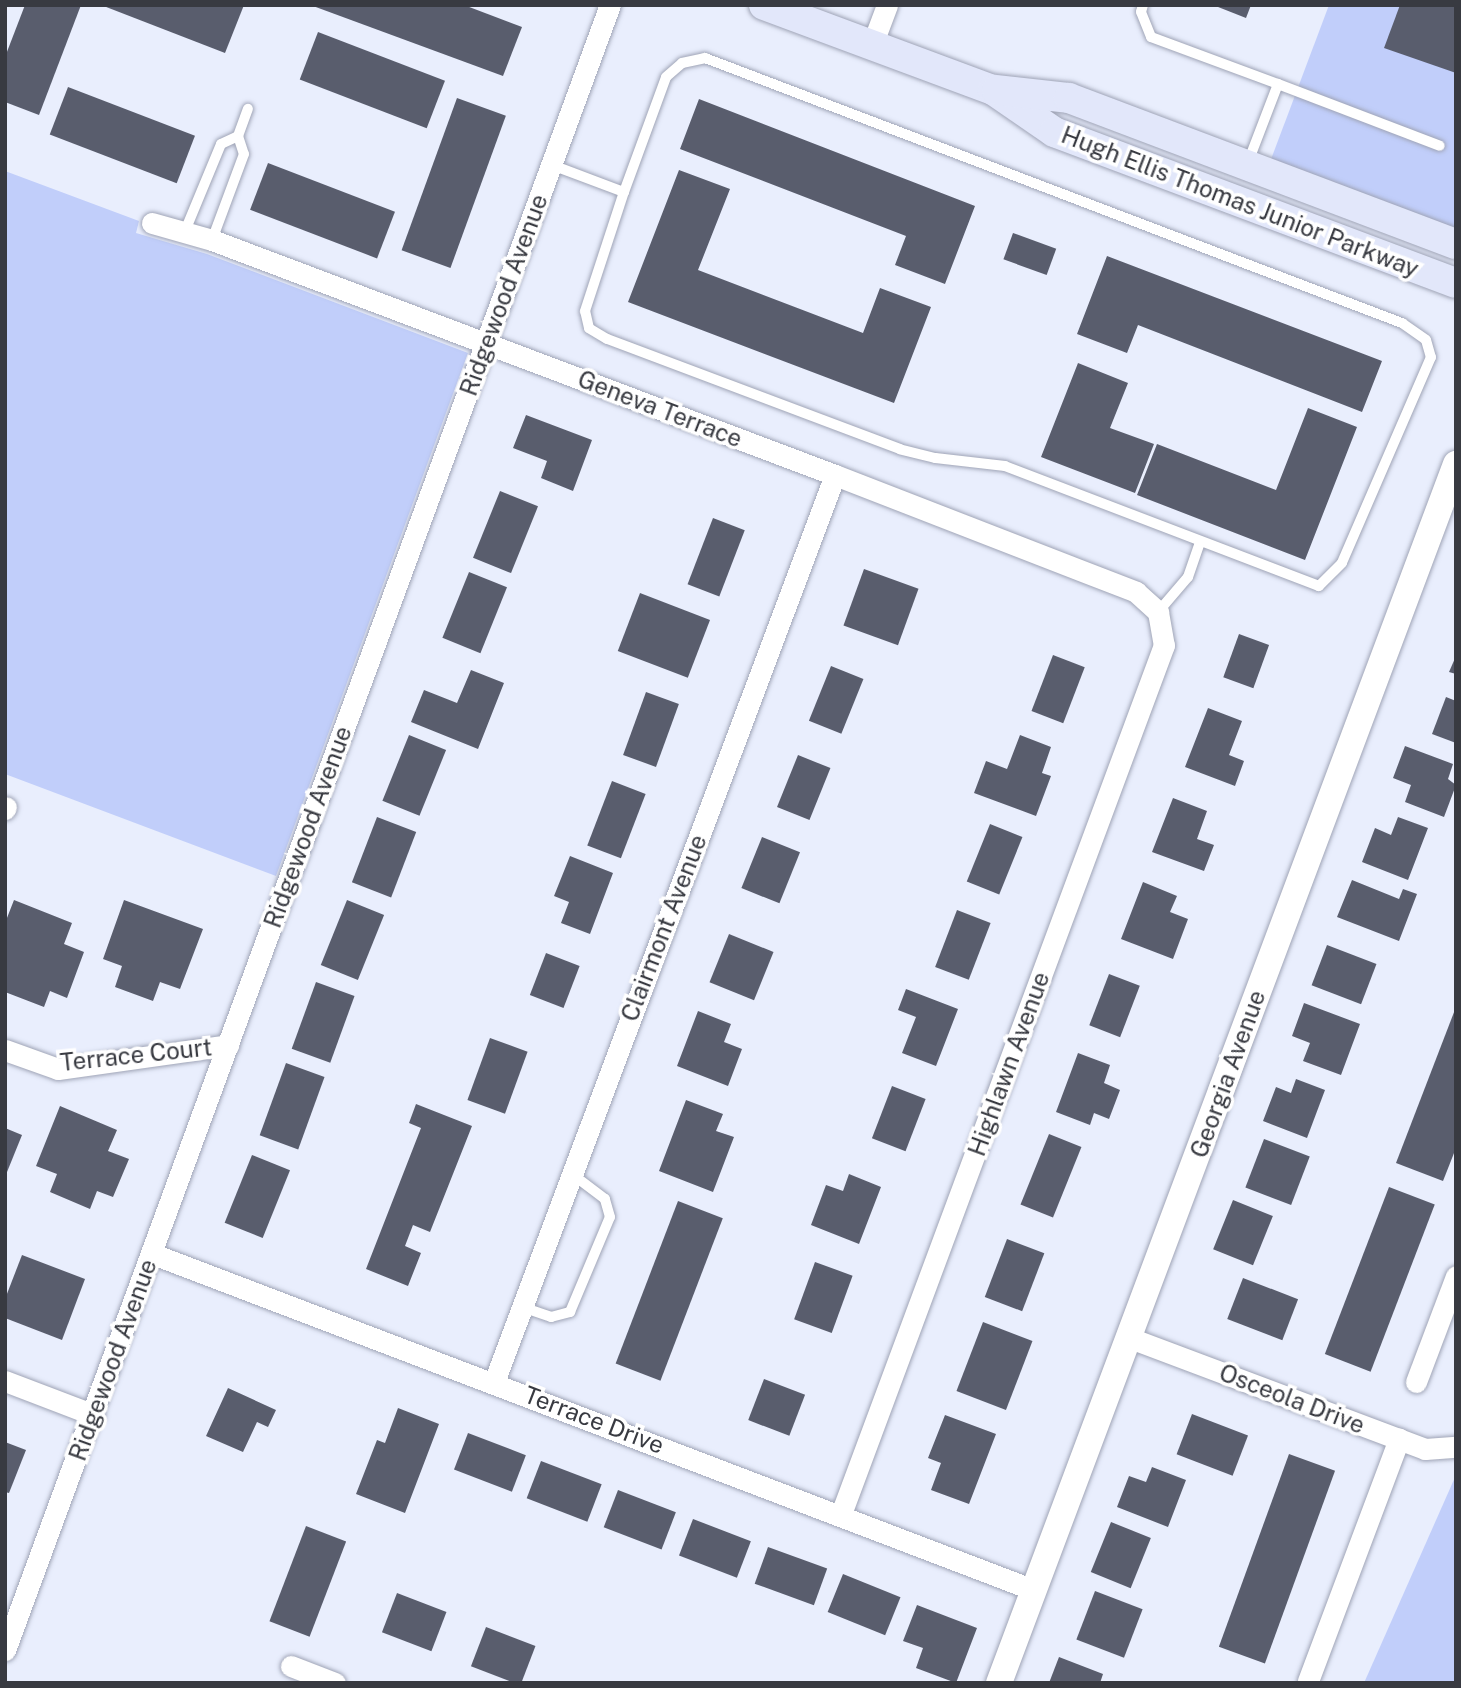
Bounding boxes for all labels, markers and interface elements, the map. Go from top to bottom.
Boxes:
street label: Hugh Ellis Thomas Junior Parkway [1057,120,1423,284]
street label: Ridgewood Avenue [454,190,554,400]
street label: Geneva Terrace [574,364,746,454]
street label: Ridgewood Avenue [258,722,358,932]
street label: Clairmont Avenue [615,831,713,1025]
street label: Highlawn Avenue [962,968,1056,1160]
street label: Georgia Avenue [1184,986,1272,1162]
street label: Terrace Court [59,1033,213,1077]
street label: Ridgewood Avenue [63,1255,163,1465]
street label: Osceola Drive [1215,1358,1369,1440]
street label: Terrace Drive [520,1380,668,1460]

